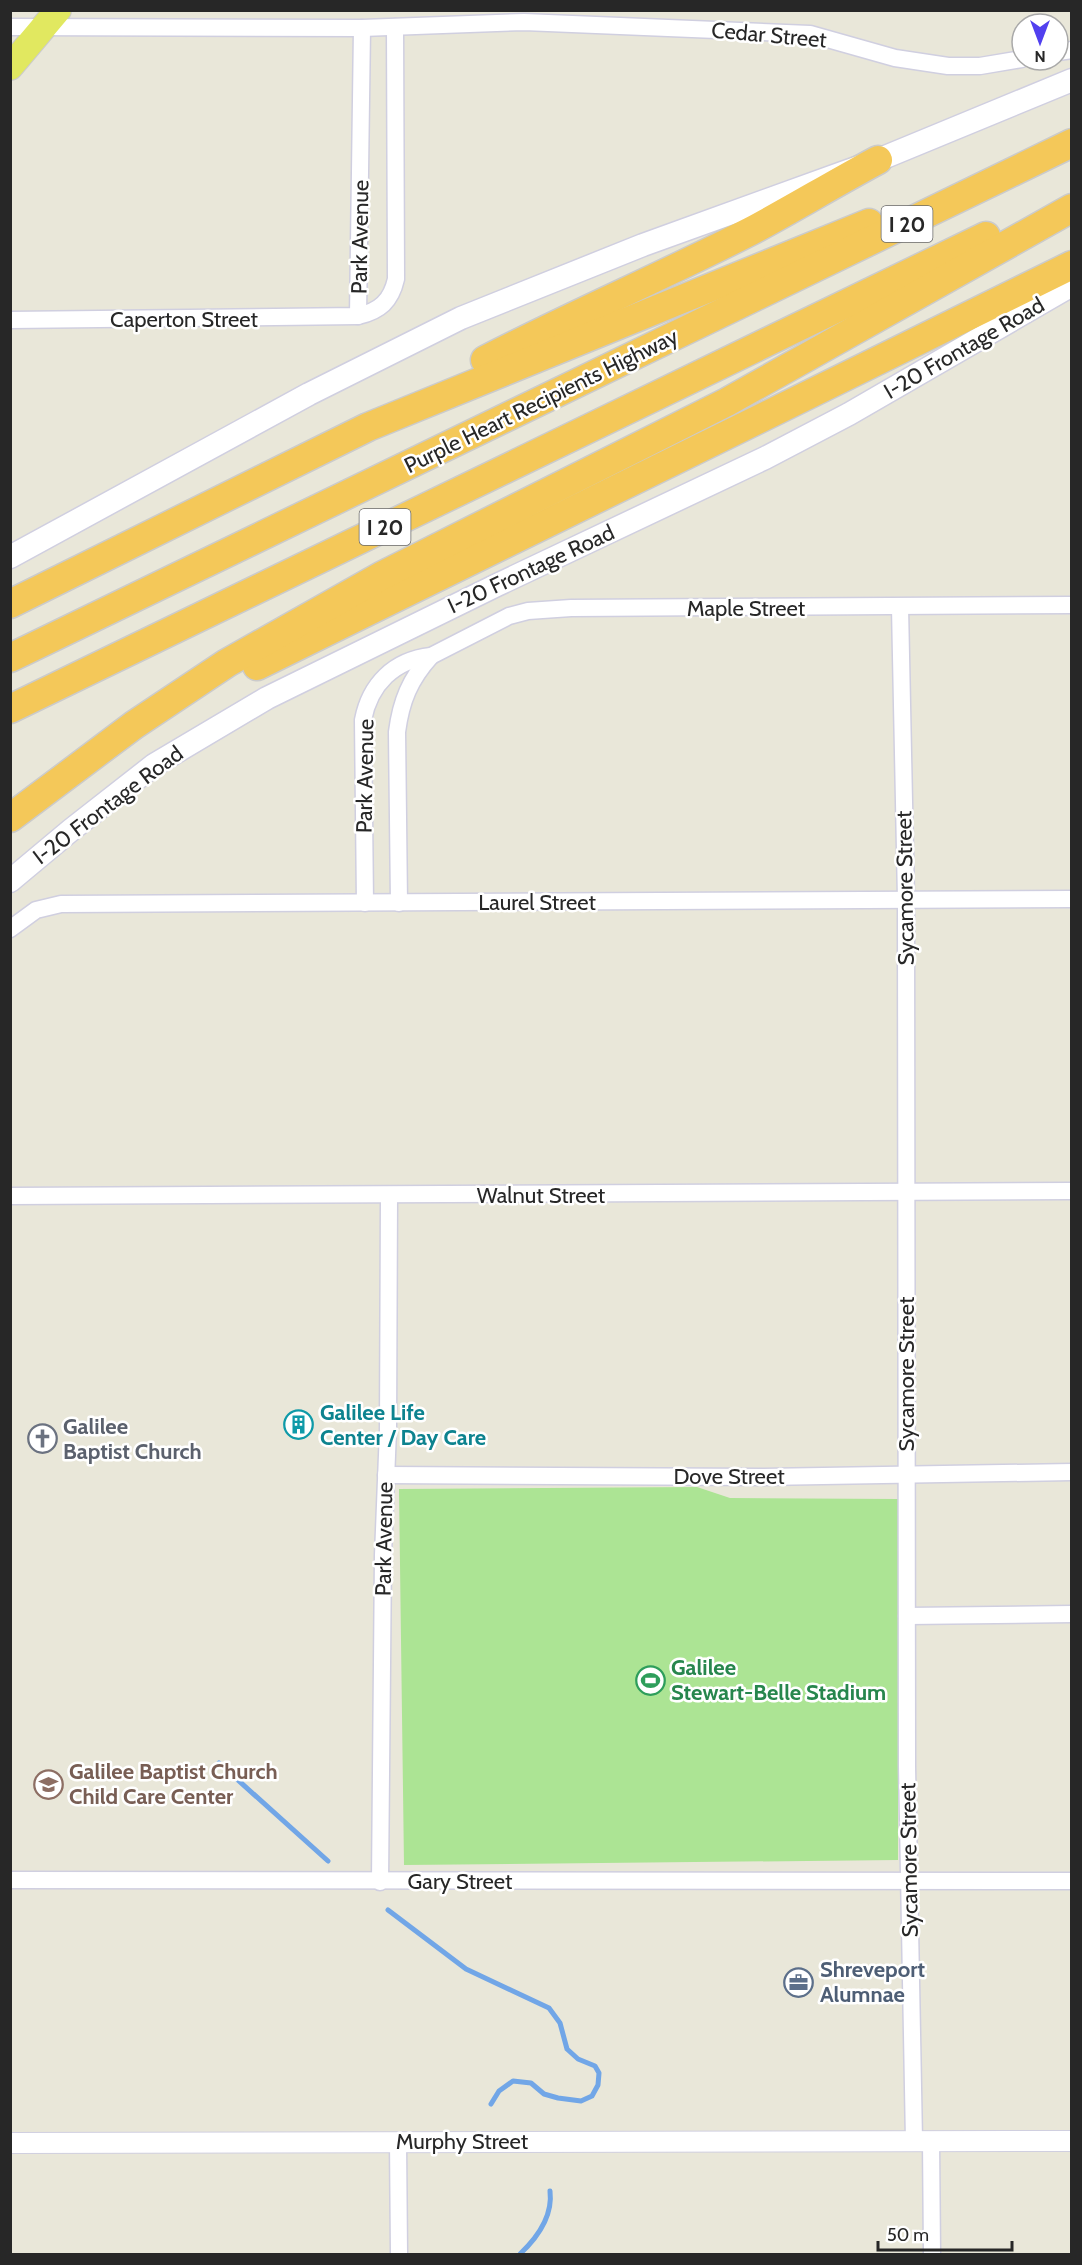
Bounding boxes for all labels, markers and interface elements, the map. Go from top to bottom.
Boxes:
north arrow [1010,12,1070,72]
street label: Cedar Street [710,17,828,54]
text: N [1034,47,1046,66]
street label: Park Avenue [346,180,374,294]
road number: I 20 [882,206,932,242]
street label: I-20 Frontage Road [879,291,1049,405]
street label: Caperton Street [110,306,258,333]
street label: Purple Heart Recipients Highway [400,323,682,479]
road number: I 20 [360,509,410,545]
street label: I-20 Frontage Road [443,519,619,619]
street label: Maple Street [687,595,806,622]
street label: Park Avenue [351,719,379,833]
street label: I-20 Frontage Road [28,740,188,870]
street label: Sycamore Street [890,810,920,966]
street label: Laurel Street [478,889,596,916]
street label: Walnut Street [477,1182,606,1209]
street label: Sycamore Street [893,1296,920,1451]
place label: Galilee Life Center / Day Care [320,1399,486,1451]
building icon: Galilee Life Center / Day Care [283,1409,315,1441]
place label: Galilee Baptist Church [63,1413,202,1465]
church icon: Galilee Baptist Church [26,1423,58,1455]
street label: Dove Street [673,1463,785,1490]
street label: Park Avenue [370,1482,398,1596]
place label: Galilee Stewart-Belle Stadium [671,1654,886,1706]
sports icon: Galilee Stewart-Belle Stadium [634,1664,666,1696]
place label: Galilee Baptist Church Child Care Center [69,1758,278,1810]
school or university icon: Galilee Baptist Church Child Care Center [32,1768,64,1800]
street label: Sycamore Street [894,1782,924,1938]
street label: Gary Street [408,1868,513,1895]
place label: Shreveport Alumnae [820,1956,925,2008]
office icon: Shreveport Alumnae [783,1966,815,1998]
street label: Murphy Street [396,2128,529,2155]
scale bar [878,2214,1012,2252]
text: 50 m [887,2224,929,2246]

